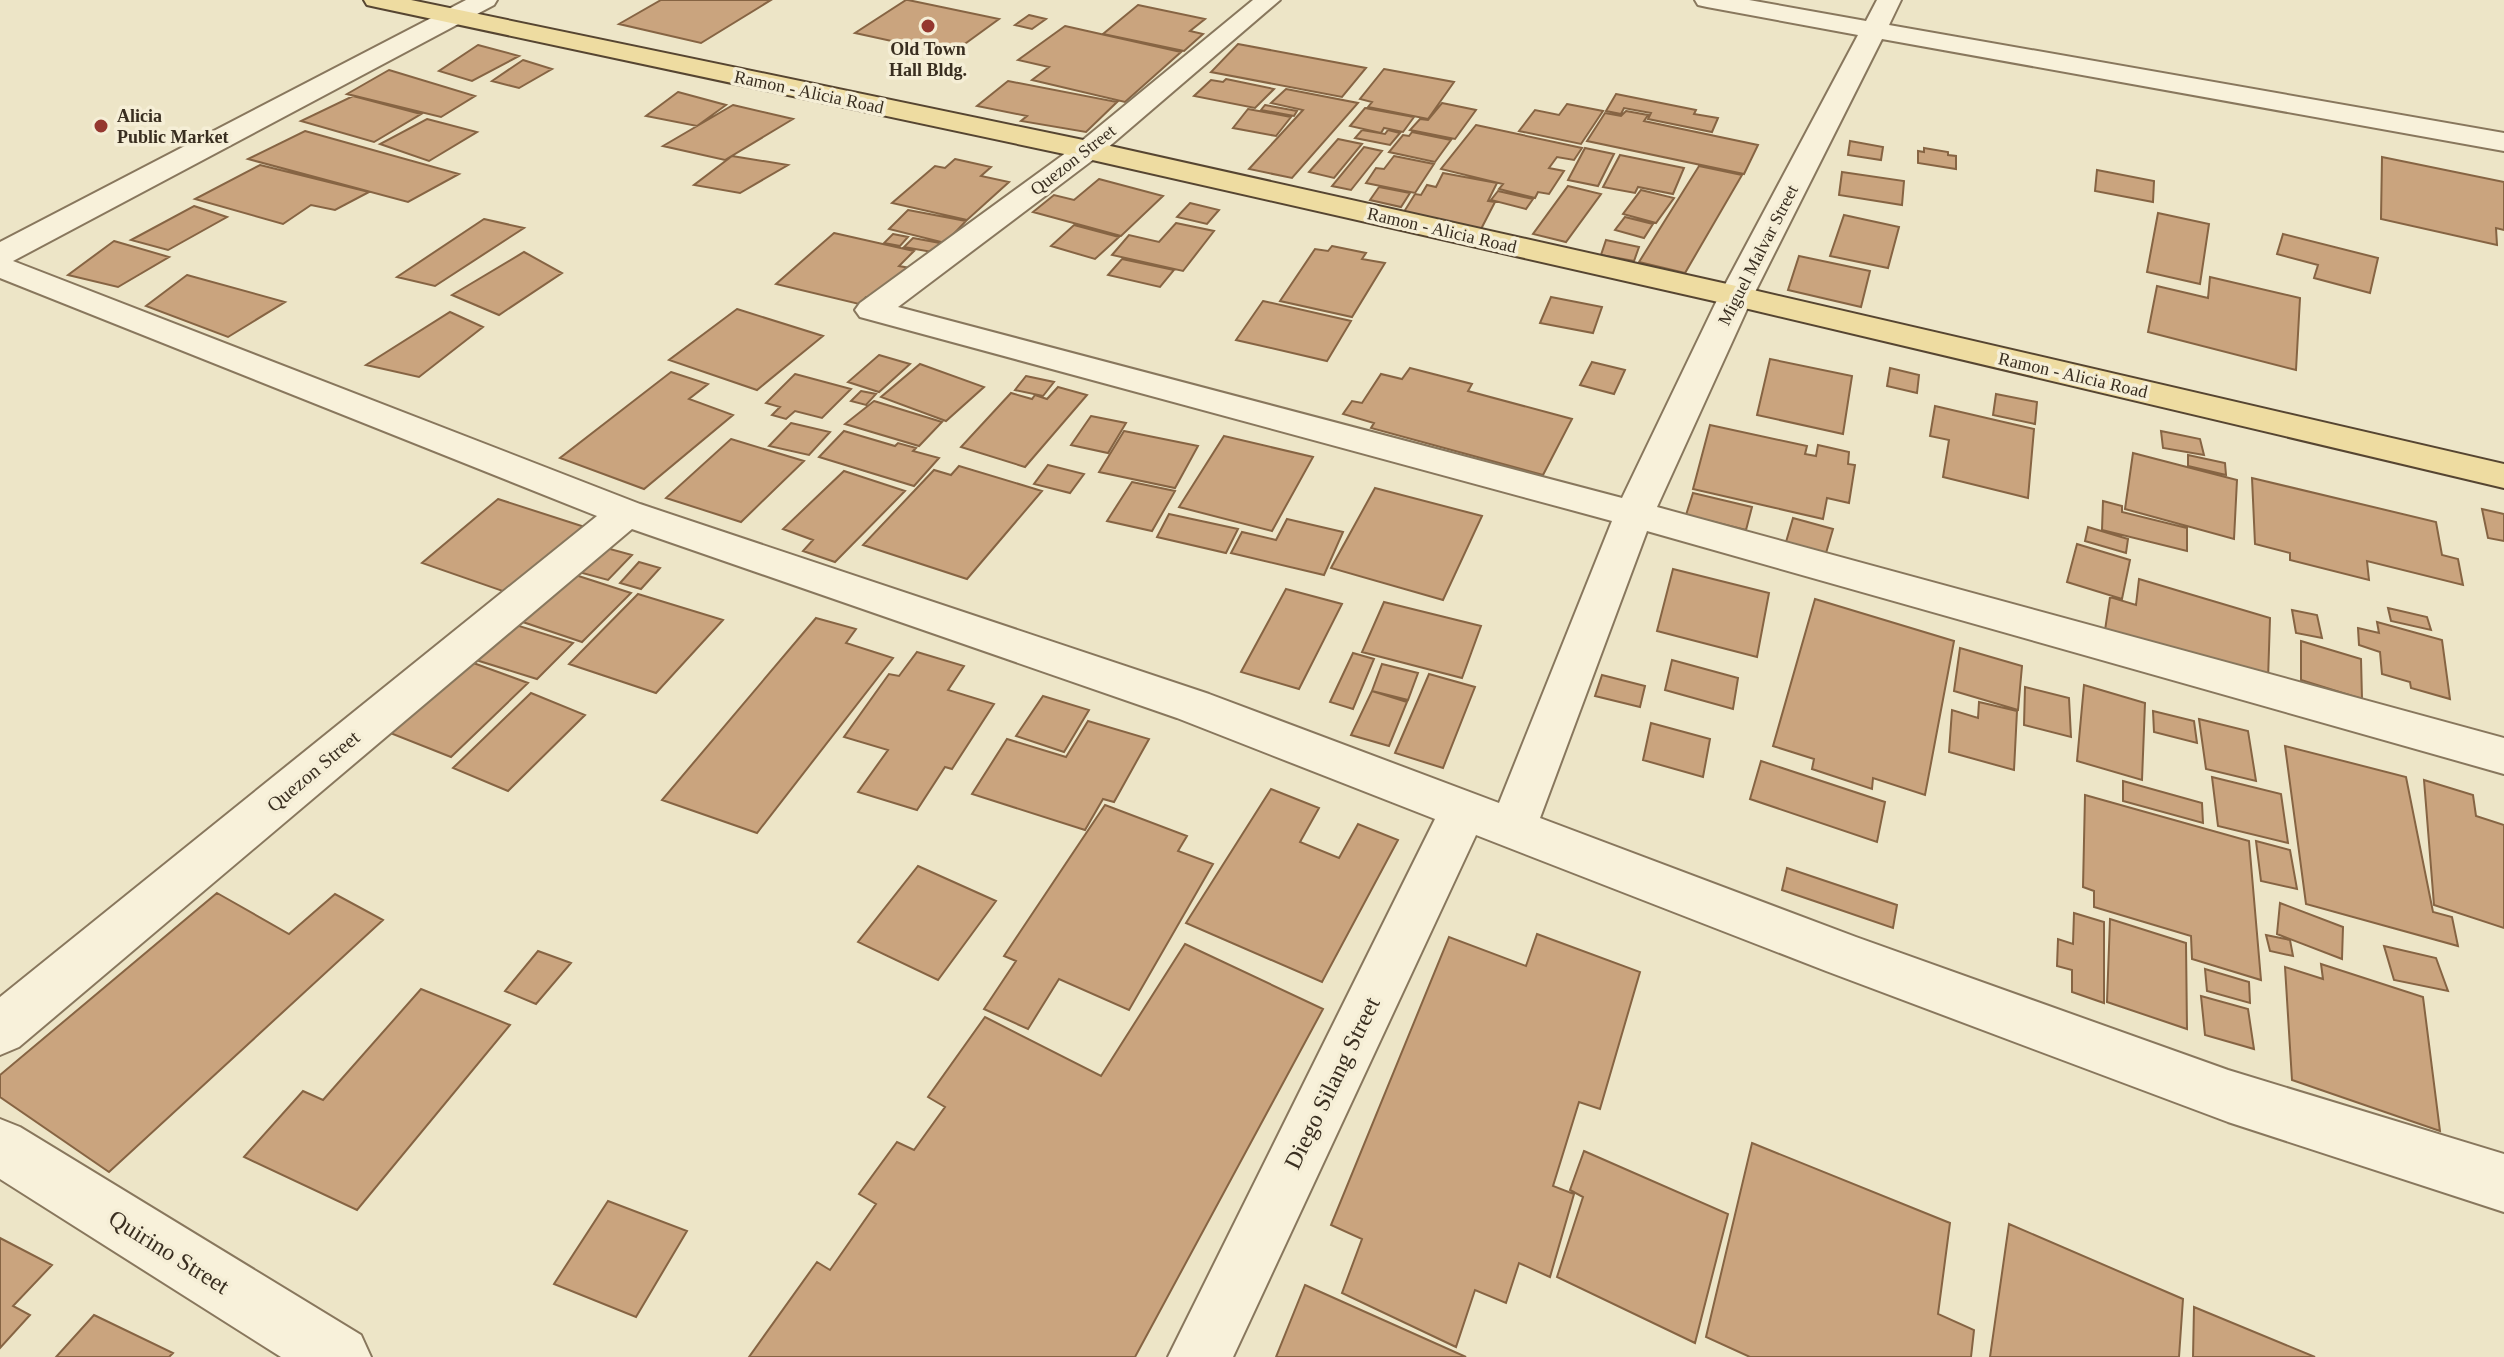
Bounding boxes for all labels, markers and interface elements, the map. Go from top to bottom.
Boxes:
marker: Old Town Hall Bldg. [919,17,937,35]
place label: Old Town Hall Bldg. [889,39,967,80]
street label: Ramon - Alicia Road [732,66,886,118]
place label: Alicia Public Market [117,106,228,147]
marker: Alicia Public Market [92,117,110,135]
street label: Quezon Street [1026,121,1120,199]
street label: Miguel Malvar Street [1714,181,1802,329]
street label: Ramon - Alicia Road [1365,203,1519,257]
street label: Ramon - Alicia Road [1996,348,2150,402]
street label: Quezon Street [262,726,364,816]
street label: Diego Silang Street [1279,993,1385,1173]
street label: Quirino Street [104,1205,234,1299]

